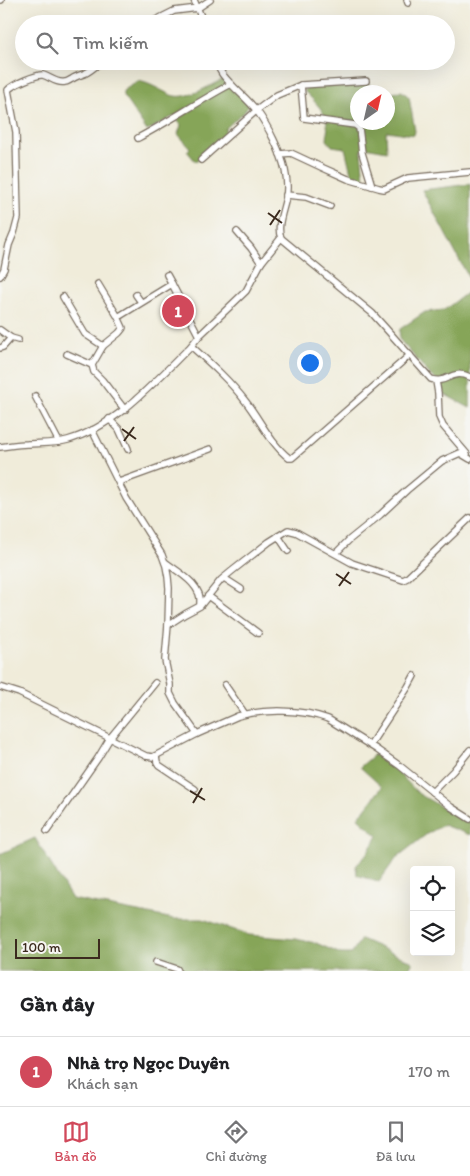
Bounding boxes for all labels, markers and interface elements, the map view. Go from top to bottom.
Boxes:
search box [15,15,455,70]
icon: search [33,29,61,57]
text: Tìm kiếm [73,31,148,54]
north arrow [350,85,395,130]
pin: 1 [162,292,194,330]
your location [297,350,323,376]
map controls [410,866,455,956]
button: locate [410,866,455,911]
button: layers [410,911,455,956]
scale bar [15,936,100,959]
text: 100 m [22,939,61,956]
text: Gần đây [20,991,94,1016]
text: Nhà trọ Ngọc Duyên [67,1051,229,1074]
text: 1 [32,1062,40,1081]
text: 170 m [408,1062,450,1081]
text: Khách sạn [67,1074,138,1093]
tab: Bản đồ [54,1118,97,1165]
tab: Chỉ đường [205,1118,267,1165]
tab: Đã lưu [376,1118,416,1165]

